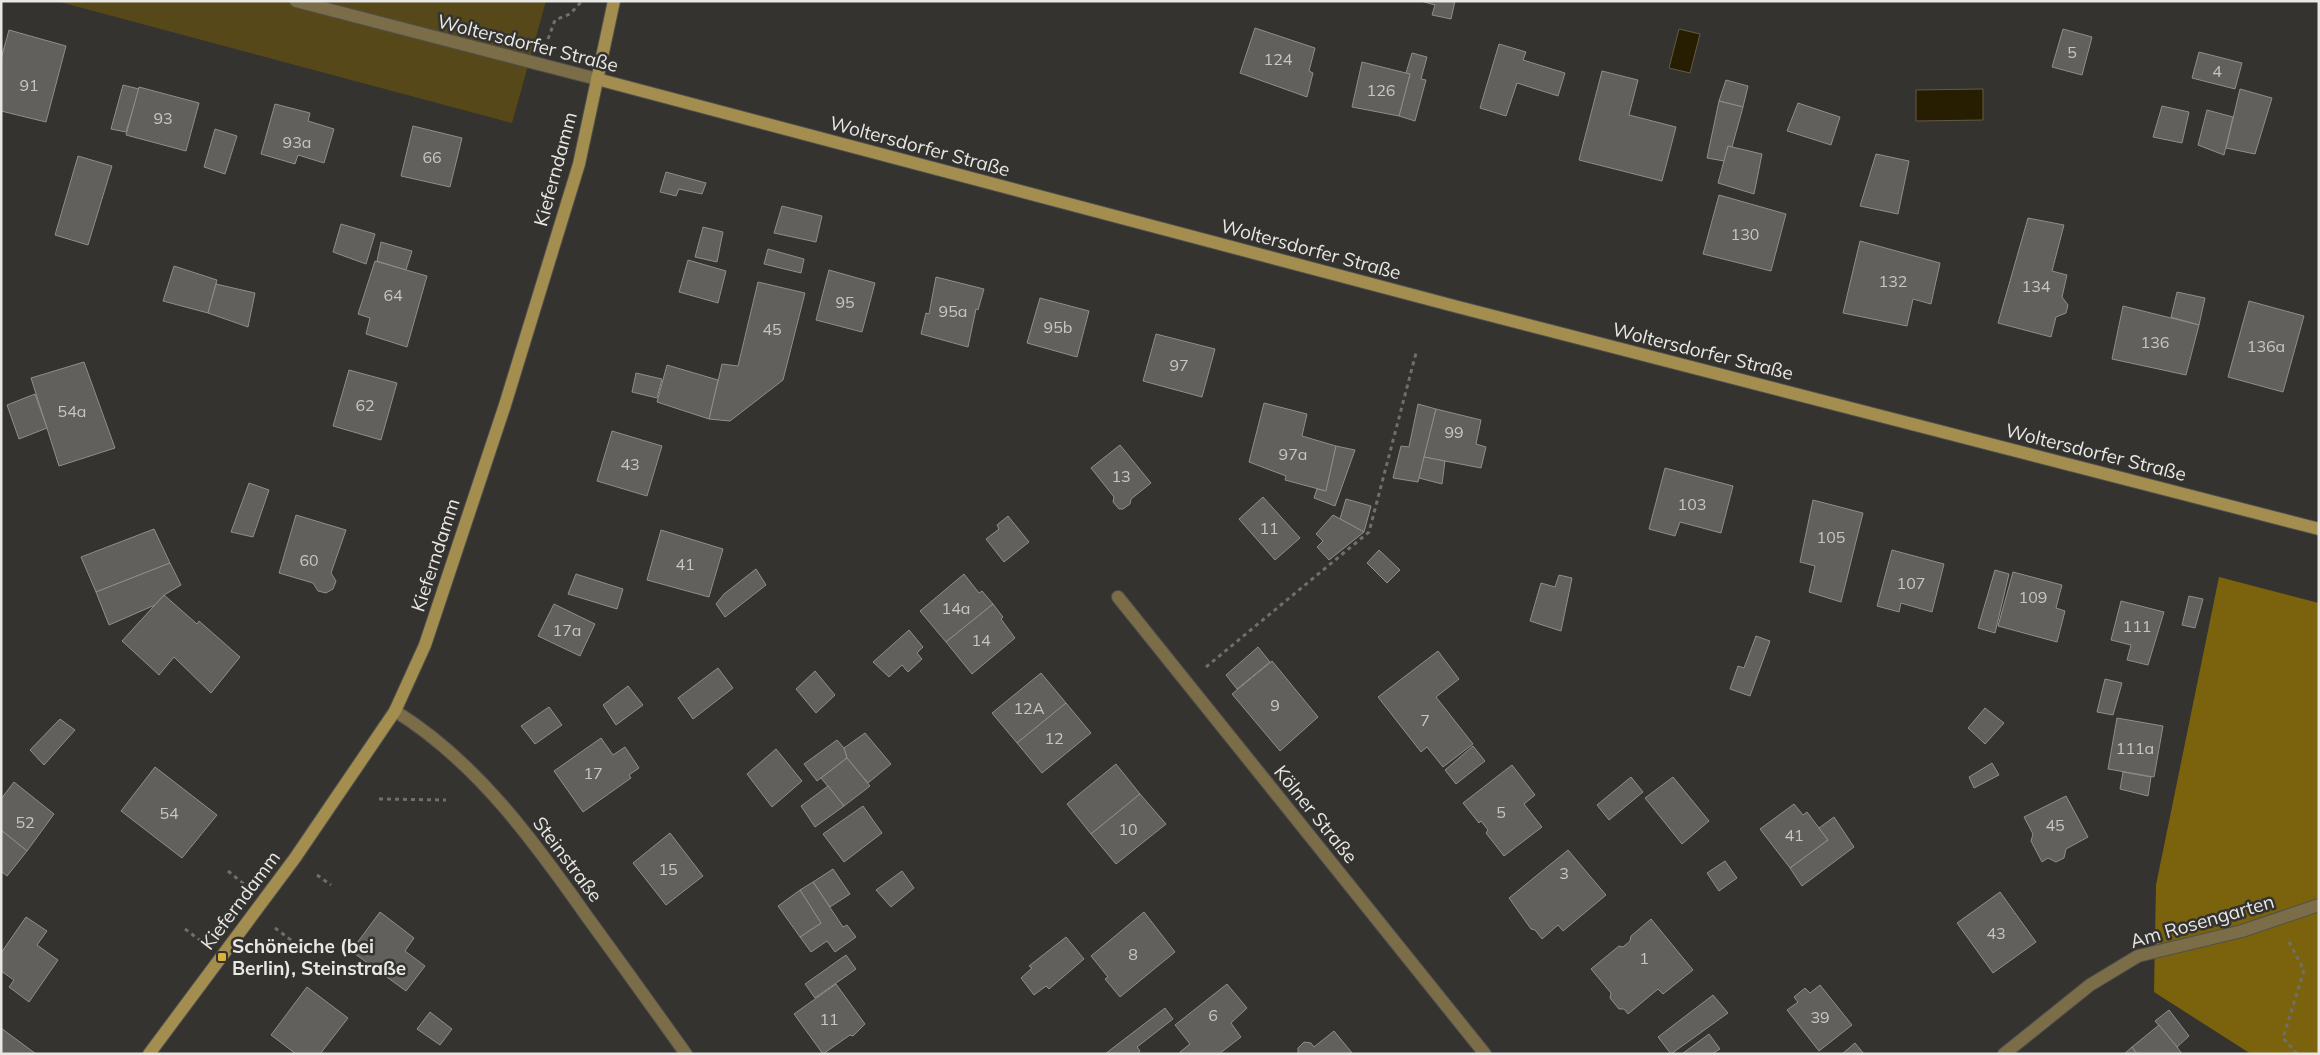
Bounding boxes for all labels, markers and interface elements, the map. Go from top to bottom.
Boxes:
street label: Woltersdorfer Straße [435,9,621,77]
house number: 5 [2067,42,2077,62]
house number: 124 [1264,49,1293,69]
house number: 4 [2212,61,2222,81]
house number: 91 [19,75,39,95]
house number: 126 [1367,80,1395,100]
house number: 93 [153,108,173,128]
street label: Kieferndamm [528,109,582,229]
street label: Woltersdorfer Straße [827,110,1013,182]
house number: 93a [283,132,311,152]
house number: 66 [422,147,442,167]
street label: Woltersdorfer Straße [1218,213,1404,285]
house number: 130 [1731,224,1759,244]
house number: 132 [1879,271,1907,291]
house number: 134 [2022,276,2051,296]
house number: 64 [383,285,403,305]
house number: 95 [835,292,855,312]
house number: 95a [939,301,967,321]
house number: 95b [1044,317,1072,337]
street label: Woltersdorfer Straße [1610,317,1796,385]
house number: 45 [762,319,782,339]
house number: 136 [2141,332,2169,352]
house number: 136a [2247,336,2285,356]
house number: 97 [1169,355,1189,375]
house number: 62 [355,395,375,415]
house number: 54a [58,401,86,421]
street label: Woltersdorfer Straße [2003,418,2189,486]
house number: 99 [1444,422,1464,442]
house number: 97a [1279,444,1307,464]
house number: 43 [620,454,640,474]
house number: 13 [1111,466,1131,486]
house number: 103 [1678,494,1706,514]
street label: Kieferndamm [405,495,465,615]
house number: 11 [1259,518,1279,538]
house number: 105 [1817,527,1845,547]
house number: 60 [299,550,319,570]
house number: 41 [675,554,695,574]
house number: 107 [1897,573,1925,593]
house number: 109 [2019,587,2047,607]
house number: 14a [942,598,970,618]
house number: 111 [2123,616,2151,636]
house number: 17a [553,620,581,640]
house number: 14 [971,630,991,650]
house number: 9 [1270,695,1280,715]
house number: 12A [1014,698,1045,718]
house number: 7 [1420,710,1430,730]
house number: 12 [1044,728,1064,748]
house number: 111a [2116,738,2154,758]
street label: Kölner Straße [1269,760,1363,868]
house number: 17 [583,763,603,783]
house number: 5 [1496,802,1506,822]
house number: 54 [159,803,179,823]
street label: Steinstraße [528,811,608,907]
house number: 52 [15,812,35,832]
house number: 45 [2045,815,2065,835]
house number: 10 [1118,819,1138,839]
house number: 41 [1784,825,1804,845]
street label: Kieferndamm [195,846,285,954]
house number: 15 [658,859,678,879]
house number: 3 [1559,863,1569,883]
street label: Am Rosengarten [2127,889,2277,953]
house number: 43 [1986,923,2006,943]
place label: Schöneiche (bei Berlin), Steinstraße [232,934,406,980]
house number: 8 [1128,944,1138,964]
house number: 1 [1639,948,1649,968]
marker: Schöneiche (bei Berlin), Steinstraße [216,951,228,963]
house number: 6 [1208,1005,1218,1025]
house number: 39 [1810,1007,1830,1027]
house number: 11 [819,1009,839,1029]

